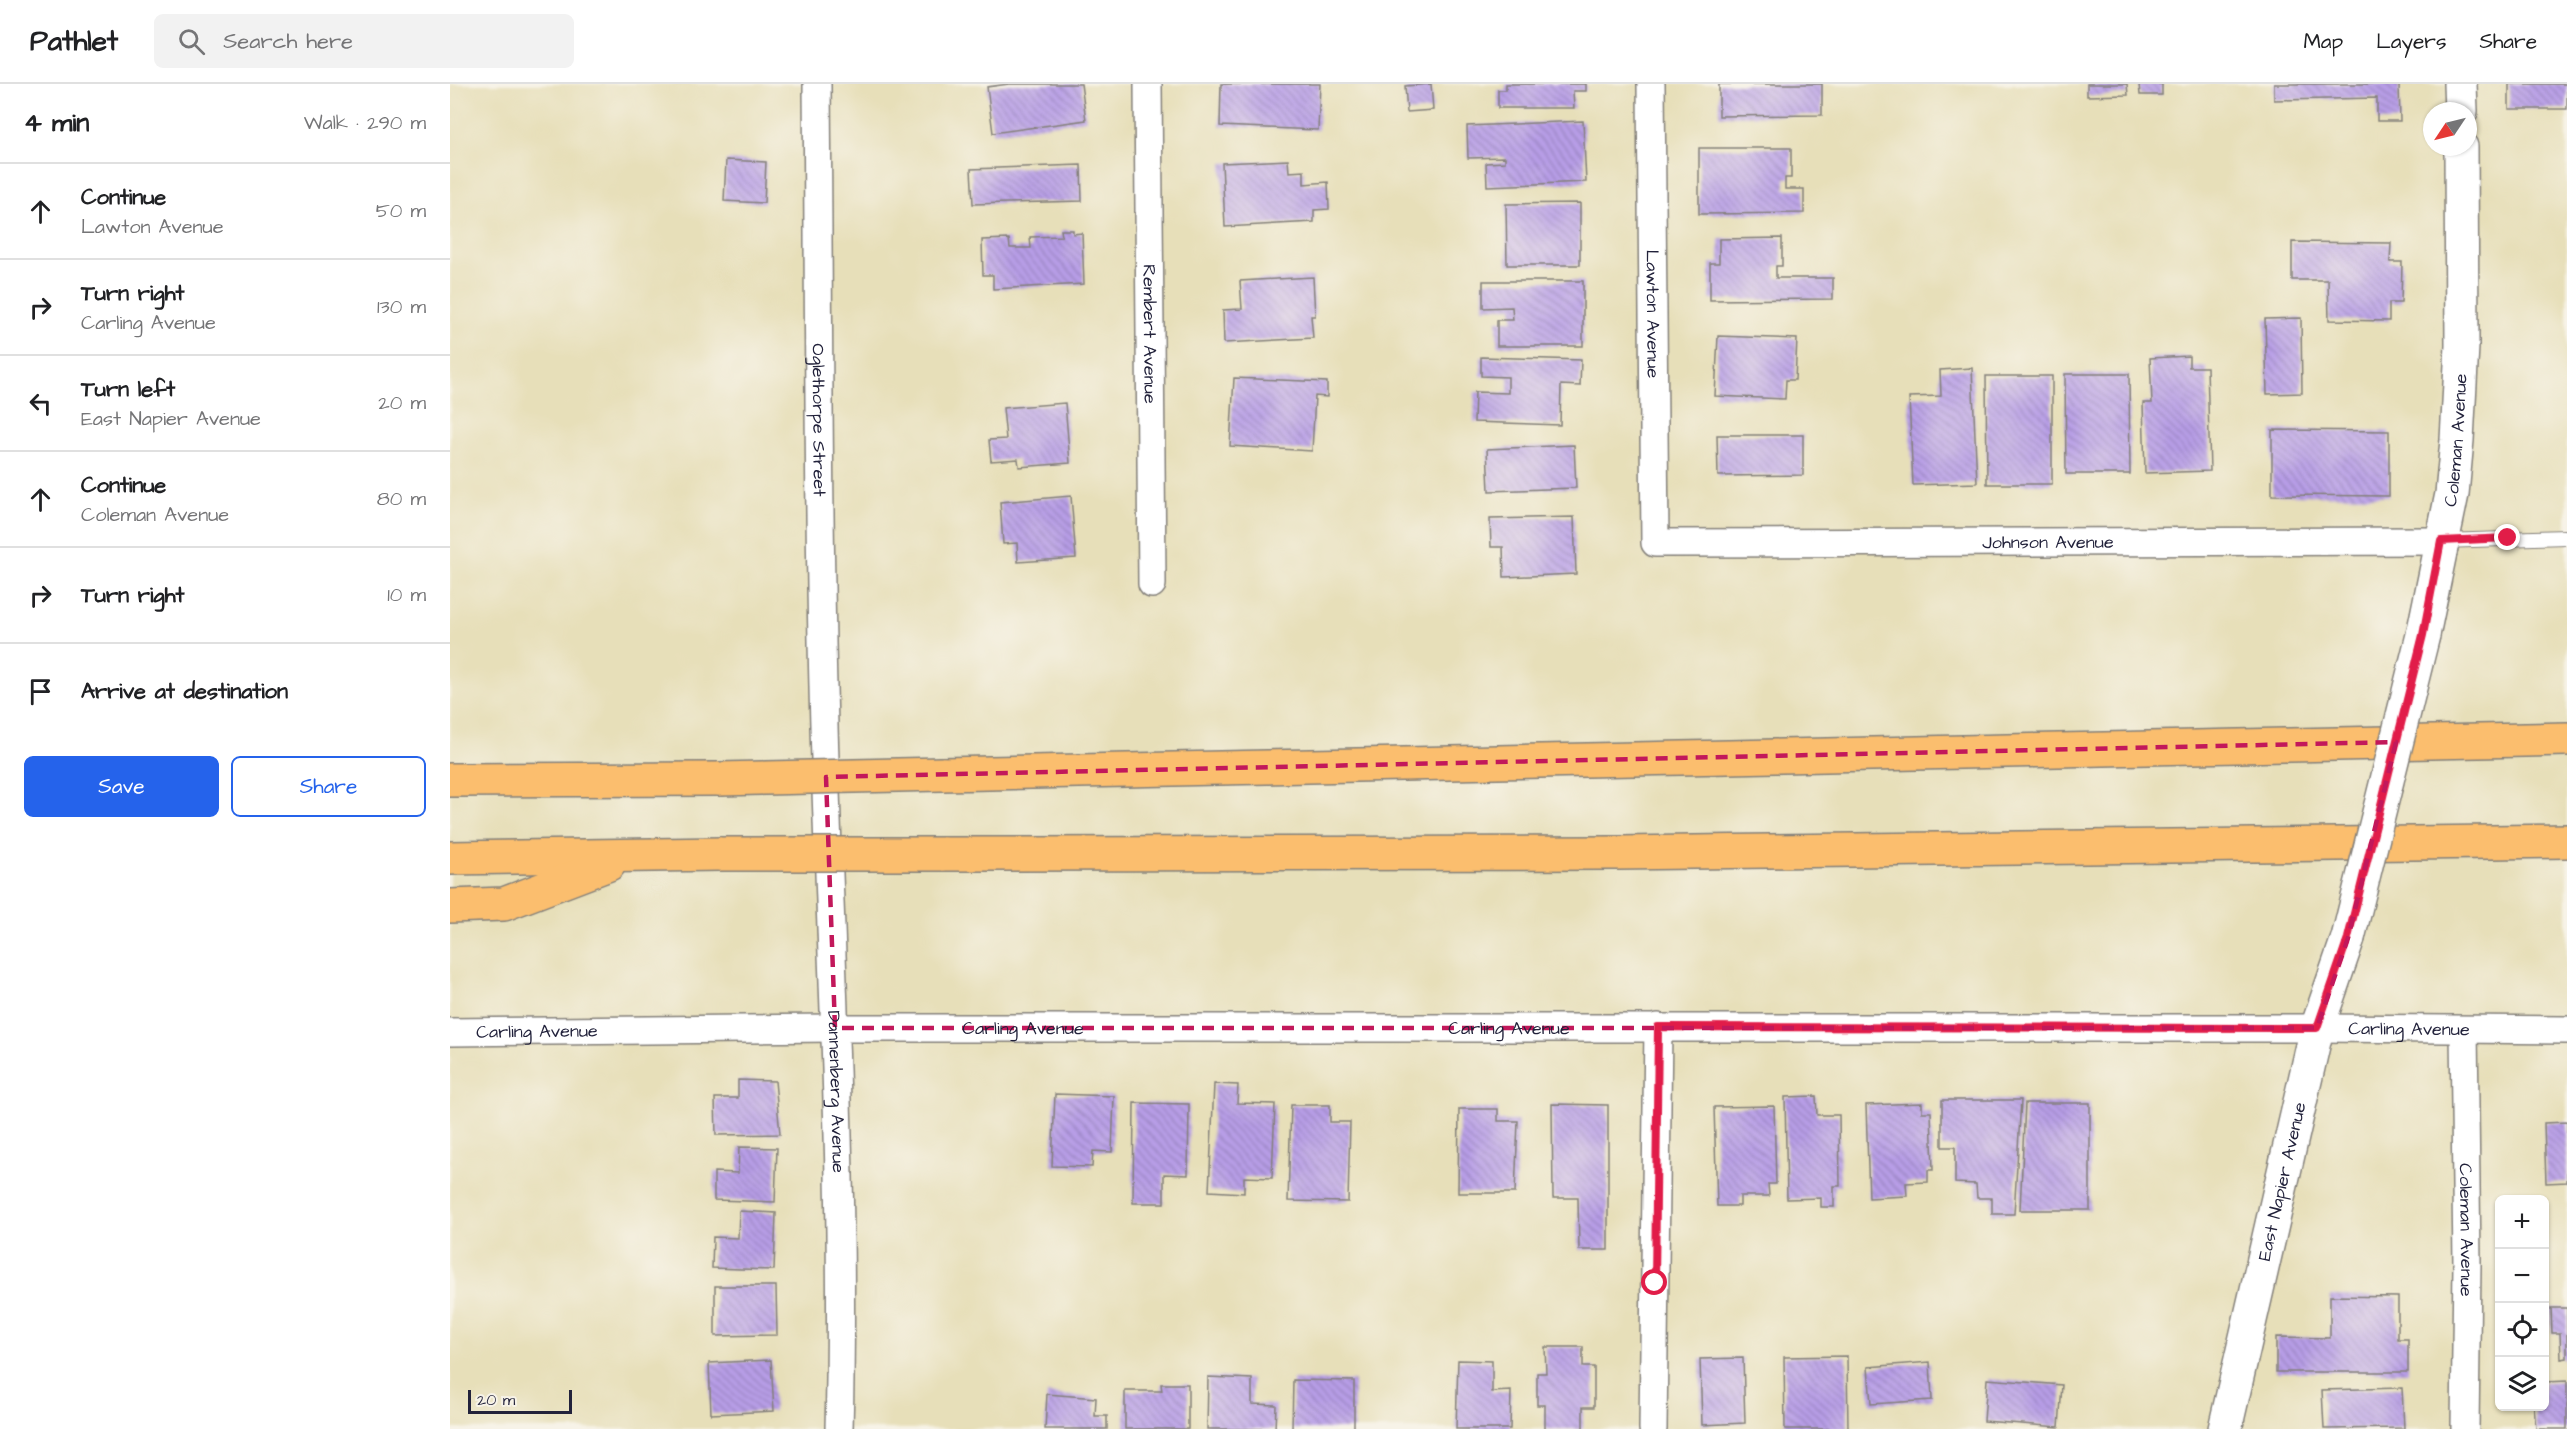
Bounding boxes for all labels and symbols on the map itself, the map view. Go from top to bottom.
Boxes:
north arrow [2423,102,2477,156]
street label: Lawton Avenue [1639,250,1666,379]
street label: Rembert Avenue [1136,264,1163,404]
street label: Oglethorpe Street [805,343,832,497]
street label: Coleman Avenue [2438,373,2474,509]
route end [2494,524,2520,550]
street label: Johnson Avenue [1982,530,2114,555]
street label: Dannenberg Avenue [821,1010,851,1173]
street label: Carling Avenue [962,1016,1084,1042]
street label: Carling Avenue [1448,1016,1570,1042]
street label: Carling Avenue [2348,1016,2470,1043]
street label: Carling Avenue [476,1018,598,1045]
street label: East Napier Avenue [2252,1100,2313,1263]
street label: Coleman Avenue [2453,1163,2479,1297]
route start [1641,1269,1667,1295]
scale bar [468,1387,572,1414]

